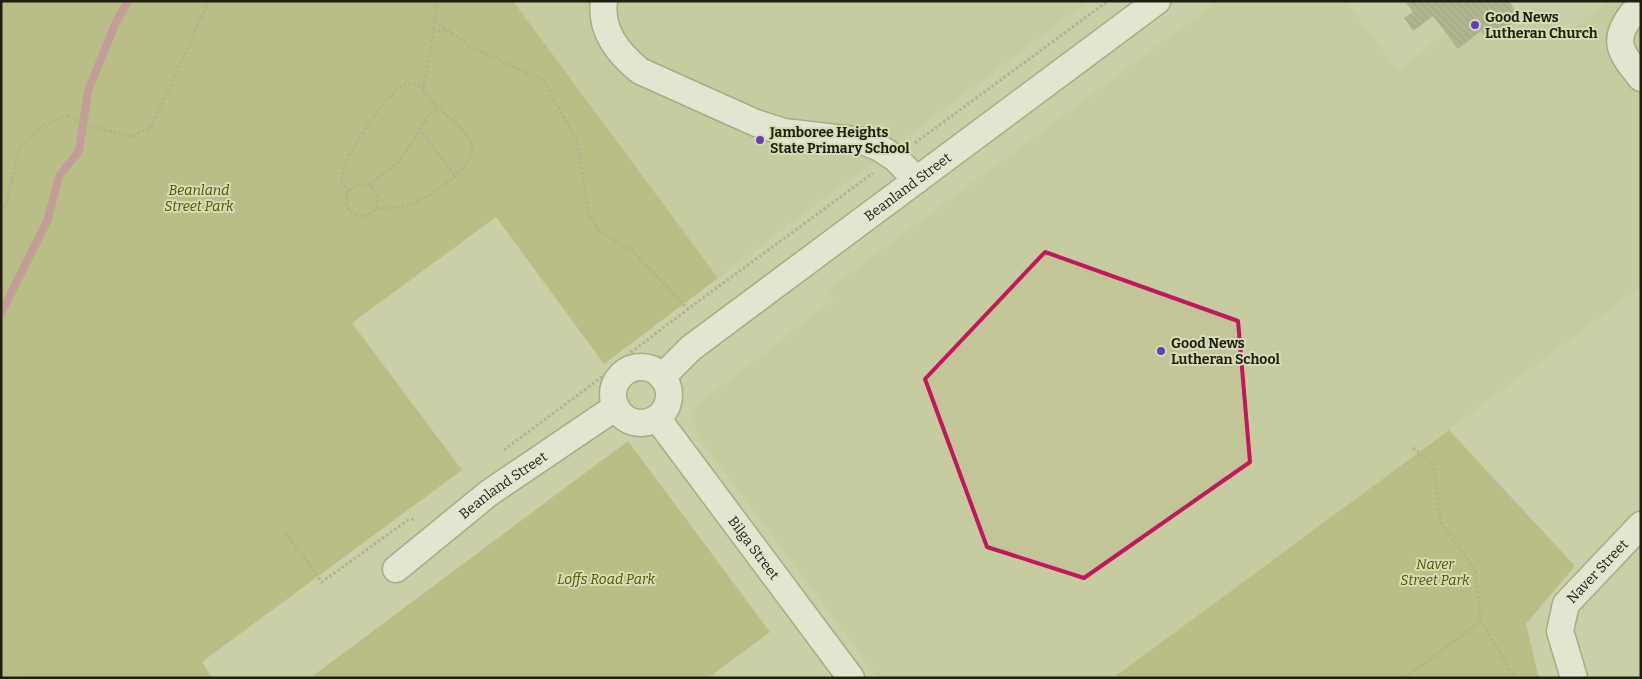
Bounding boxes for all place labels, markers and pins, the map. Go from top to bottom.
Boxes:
place label: Good News Lutheran Church [1485,9,1598,42]
marker: Good News Lutheran Church [1469,19,1481,31]
place label: Jamboree Heights State Primary School [769,124,910,157]
marker: Jamboree Heights State Primary School [754,134,766,146]
place label: Good News Lutheran School [1171,335,1281,368]
marker: Good News Lutheran School [1155,345,1167,357]

